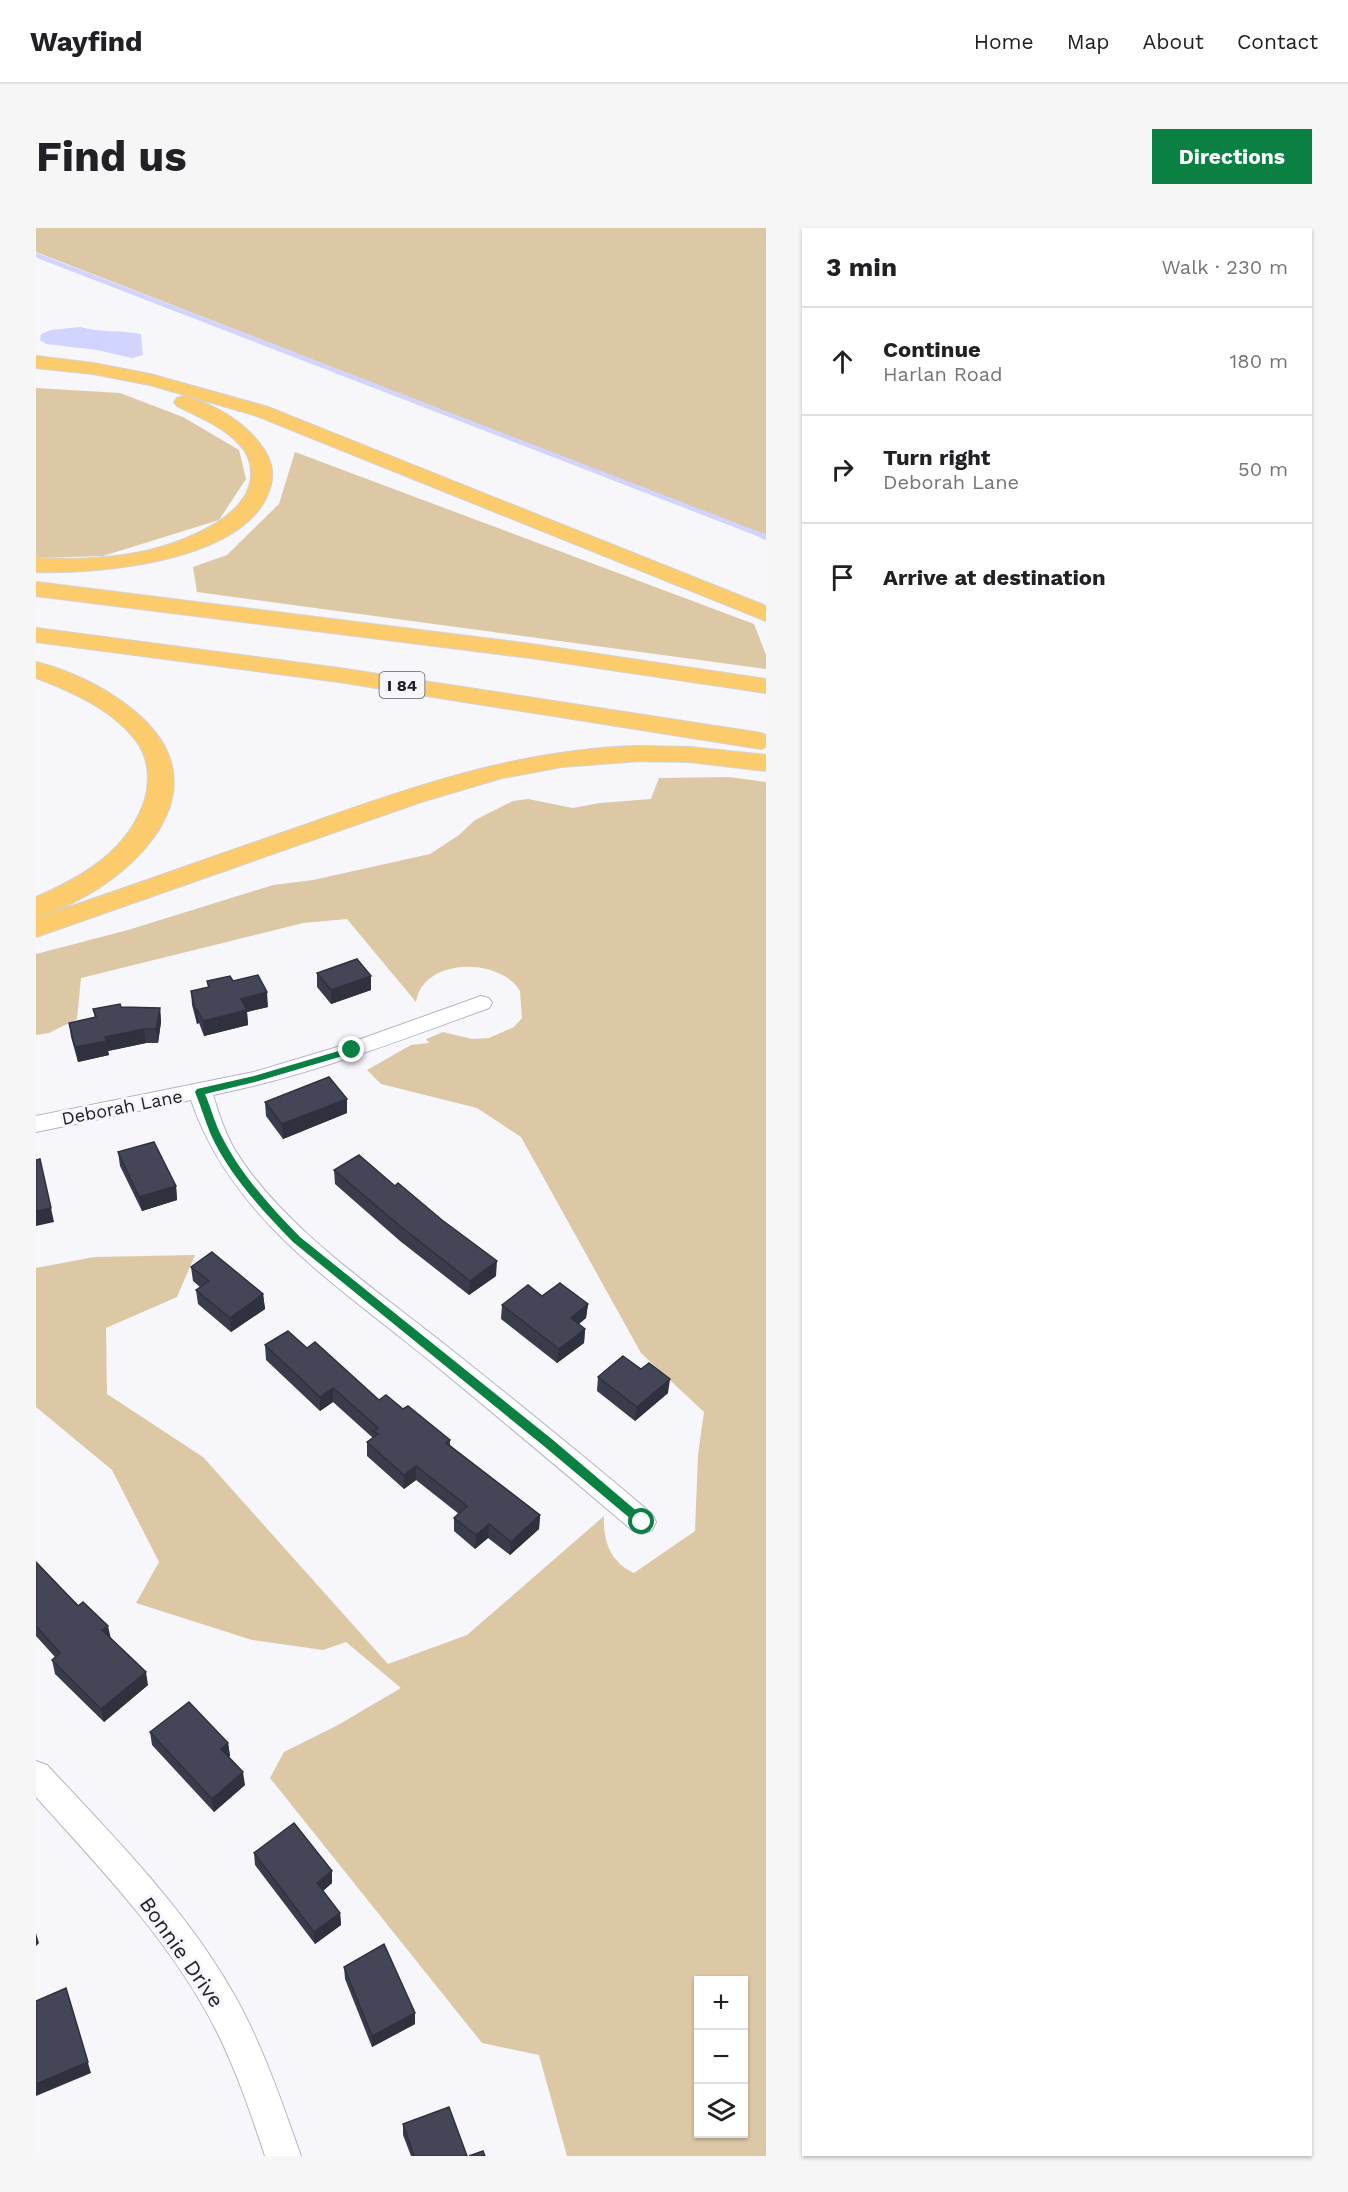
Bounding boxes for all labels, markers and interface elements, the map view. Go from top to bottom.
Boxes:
text: Wayfind [30,25,143,58]
text: Home [974,29,1034,54]
text: Map [1067,29,1110,54]
text: About [1143,29,1204,54]
text: Contact [1237,29,1318,54]
button: Directions [1152,129,1312,184]
text: Find us [36,132,187,181]
text: 3 min [826,252,897,282]
text: Walk · 230 m [1161,255,1288,279]
text: Continue [883,337,981,362]
icon: ahead [826,345,859,378]
text: 180 m [1230,349,1288,373]
text: Harlan Road [883,362,1003,386]
text: Turn right [883,445,990,470]
icon: right [826,453,859,486]
text: 50 m [1238,457,1288,481]
text: Deborah Lane [883,470,1019,494]
icon: arrive [826,561,859,594]
text: Arrive at destination [883,565,1106,590]
road number: I 84 [380,672,424,698]
route end [338,1036,364,1062]
street label: Deborah Lane [60,1085,184,1129]
route start [628,1508,654,1534]
street label: Bonnie Drive [135,1892,229,2012]
map controls [694,1976,748,2138]
button: + [694,1976,748,2030]
button: − [694,2030,748,2084]
button: layers [694,2084,748,2138]

